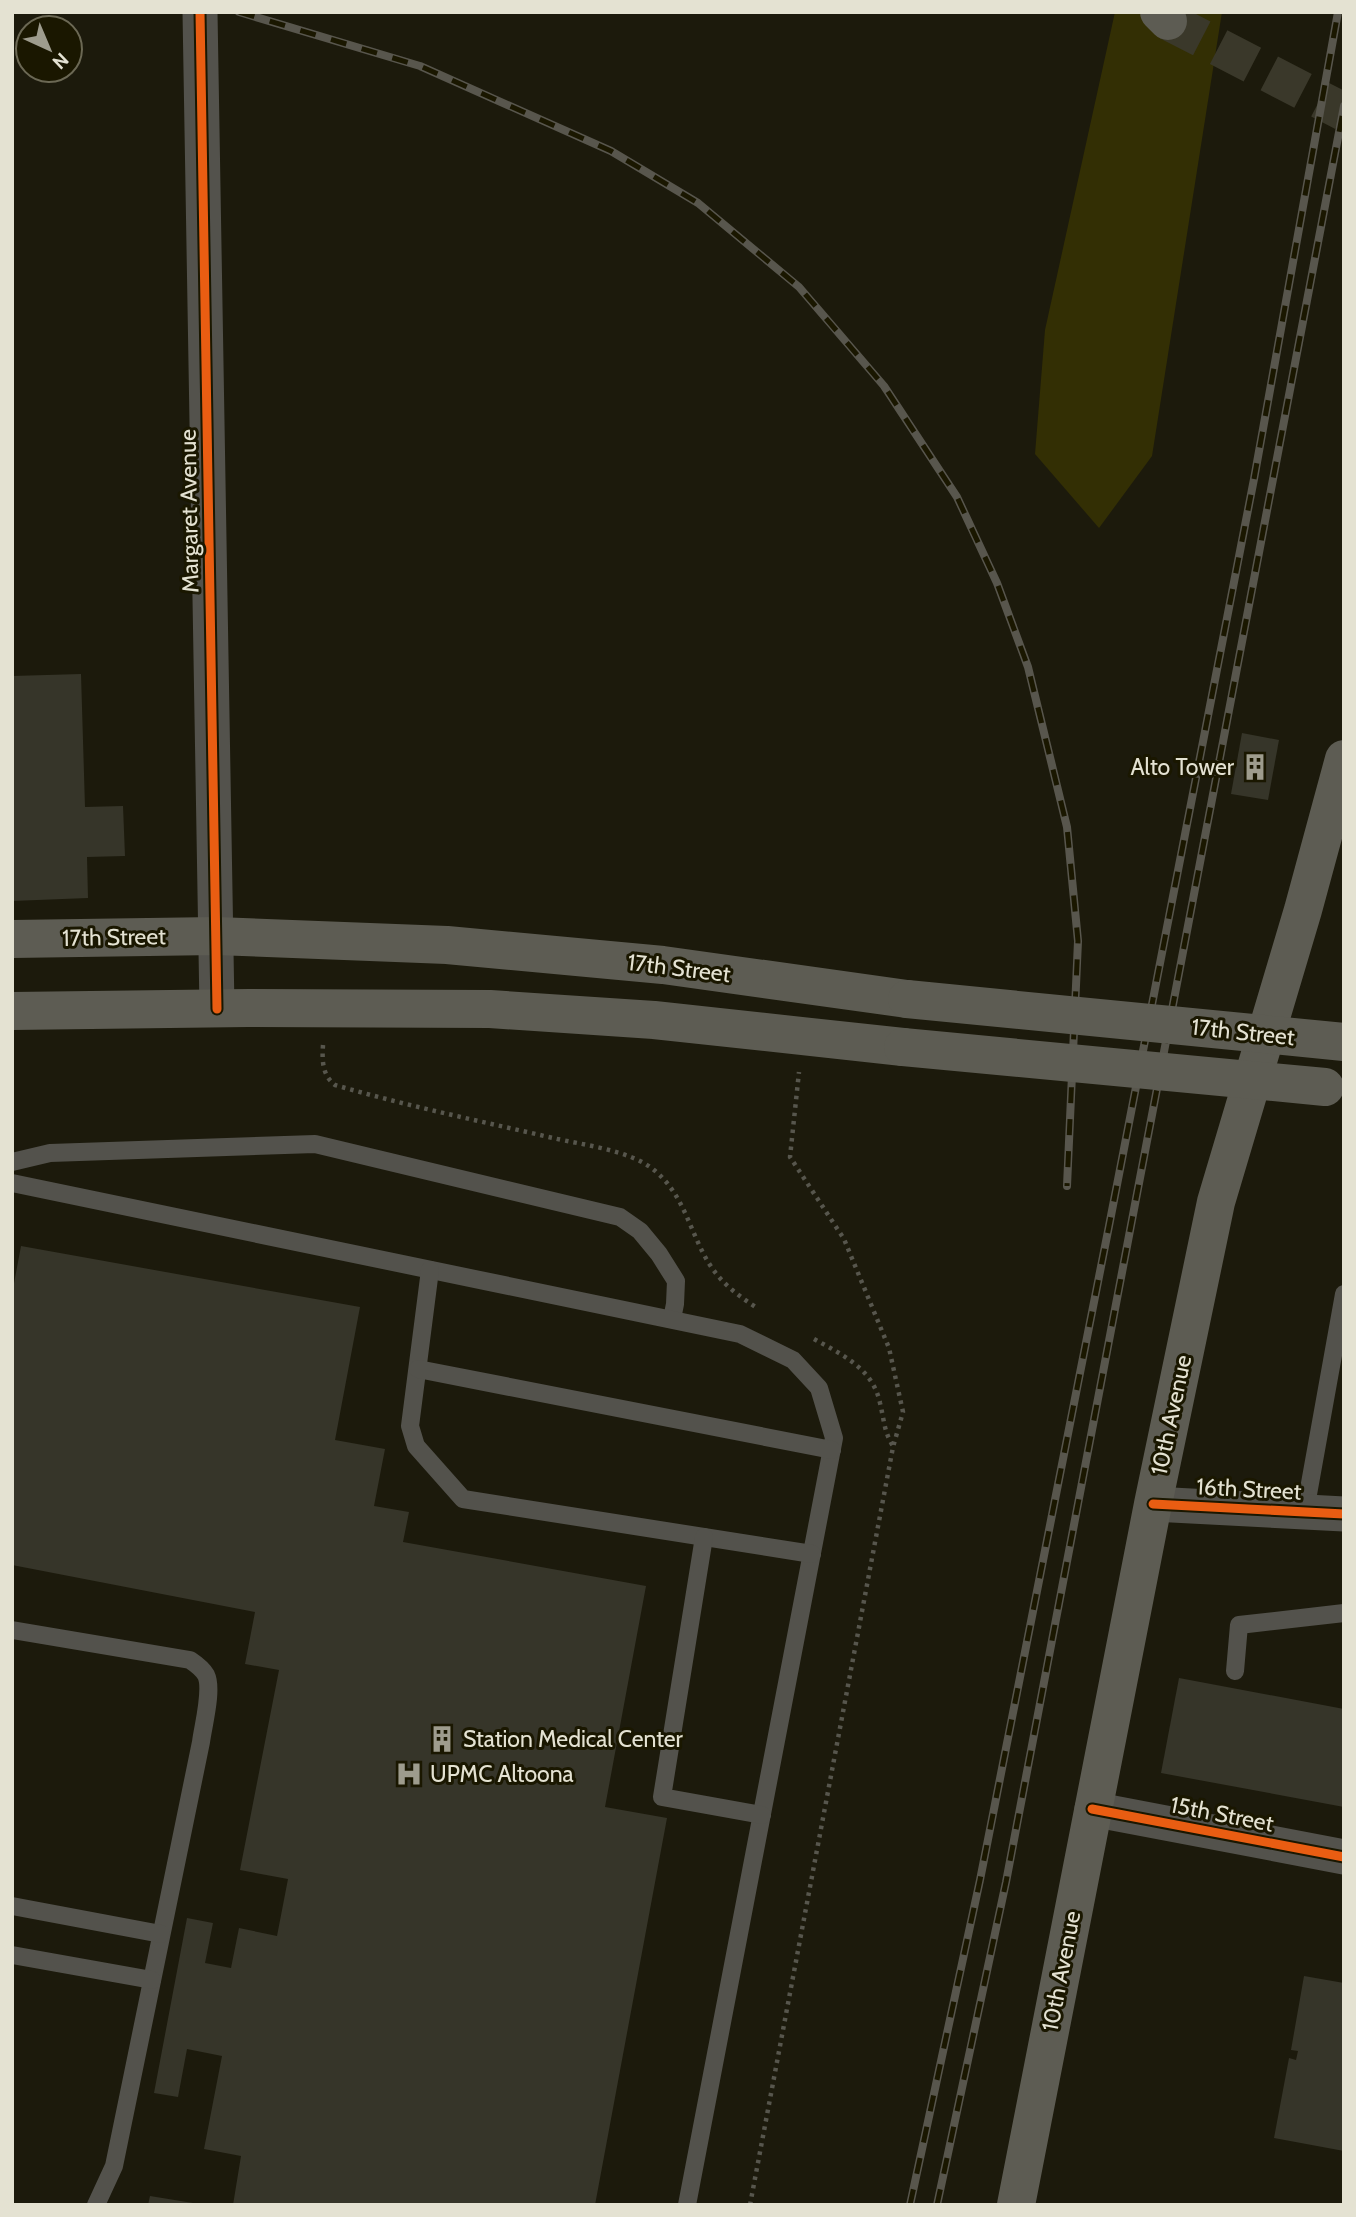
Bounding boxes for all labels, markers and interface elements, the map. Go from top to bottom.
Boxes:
north arrow [14,14,84,84]
text: N [48,48,73,74]
street label: Margaret Avenue [174,429,204,593]
building icon: Alto Tower [1240,752,1270,782]
place label: Alto Tower [1131,753,1235,781]
street label: 17th Street [62,922,166,952]
street label: 17th Street [626,948,732,988]
street label: 17th Street [1190,1013,1296,1051]
street label: 10th Avenue [1145,1352,1197,1478]
street label: 16th Street [1196,1472,1302,1506]
building icon: Station Medical Center [427,1724,457,1754]
place label: Station Medical Center [463,1725,684,1753]
hospital icon: UPMC Altoona [394,1759,424,1789]
place label: UPMC Altoona [430,1760,574,1788]
street label: 15th Street [1168,1790,1276,1838]
street label: 10th Avenue [1036,1908,1086,2033]

